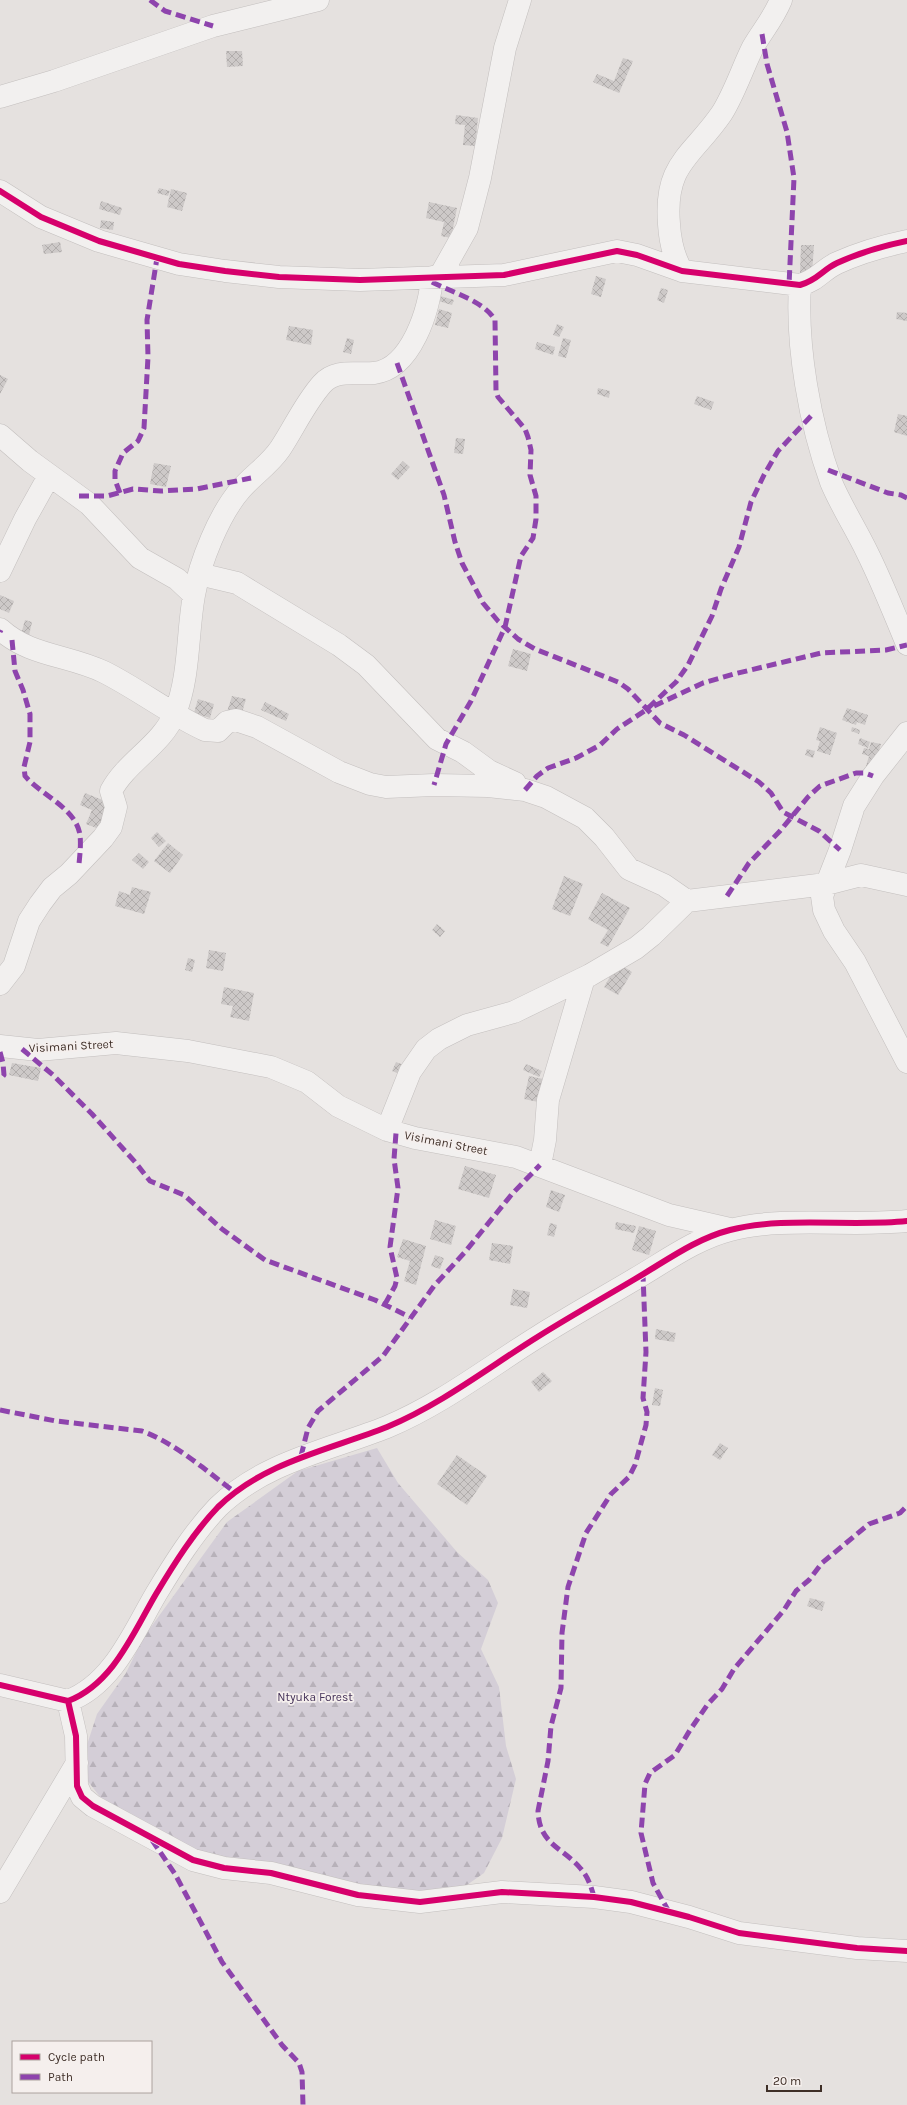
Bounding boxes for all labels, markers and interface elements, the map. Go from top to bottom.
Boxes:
street label: Visimani Street [28,1037,114,1055]
street label: Visimani Street [403,1128,489,1158]
park label: Ntyuka Forest [277,1690,353,1704]
legend [12,2041,152,2093]
text: Cycle path [48,2050,105,2064]
scale bar [767,2067,821,2093]
text: Path [48,2070,73,2084]
text: 20 m [773,2074,801,2088]

